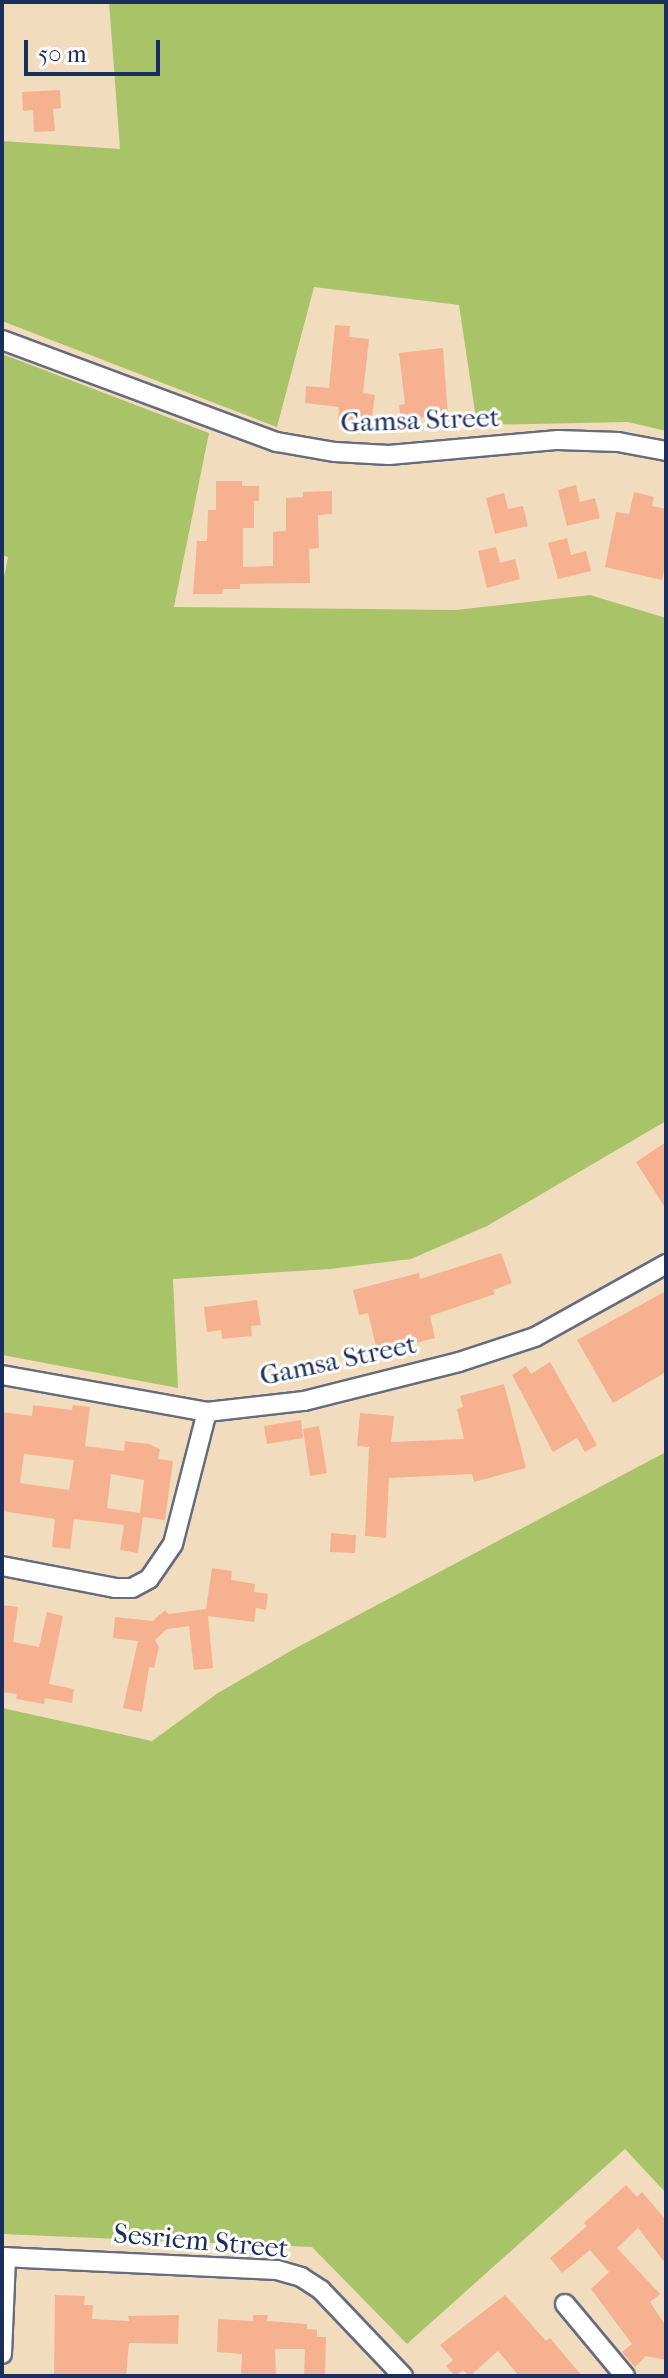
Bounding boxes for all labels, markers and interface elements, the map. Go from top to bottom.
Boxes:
scale bar [28,24,164,74]
text: 50 m [38,40,87,68]
street label: Gamsa Street [340,400,500,440]
street label: Gamsa Street [257,1327,419,1393]
street label: Sesriem Street [112,2217,290,2265]

